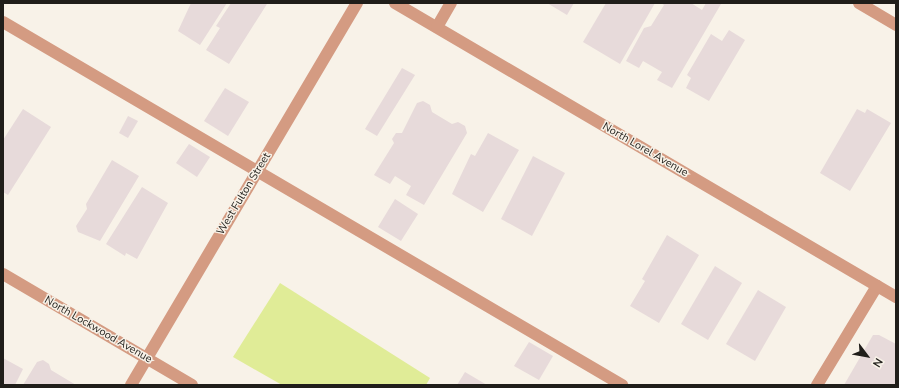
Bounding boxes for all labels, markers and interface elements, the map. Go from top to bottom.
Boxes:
street label: North Lorel Avenue [600,120,690,180]
street label: West Fulton Street [214,151,274,237]
street label: North Lockwood Avenue [42,294,154,366]
north arrow [847,336,887,376]
text: N [869,355,886,370]

